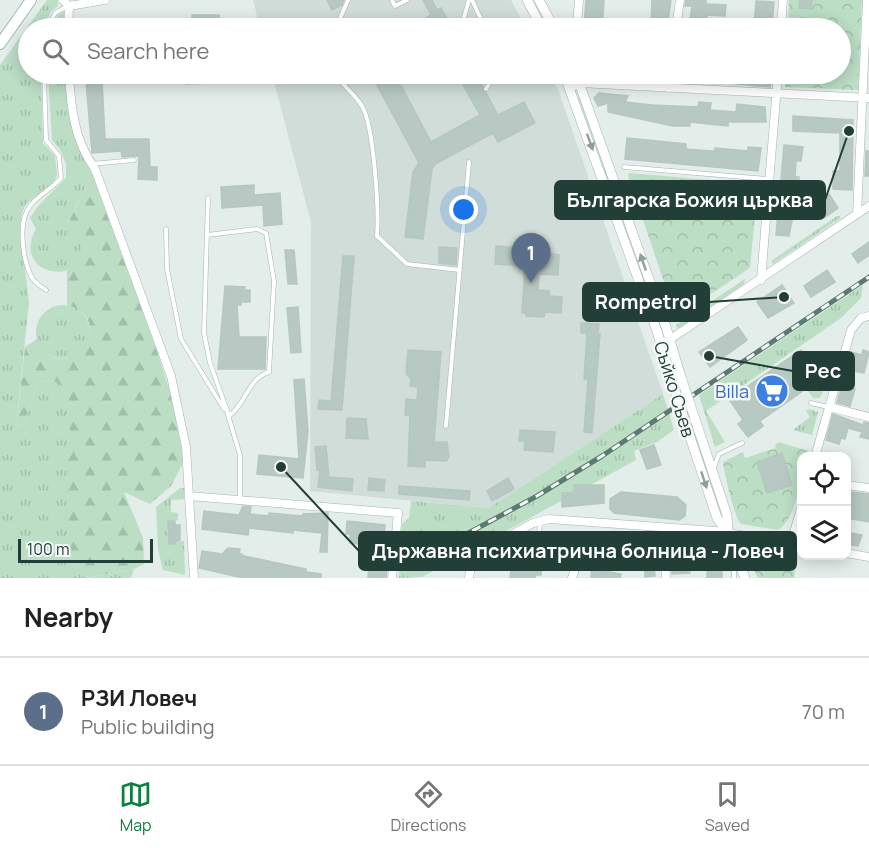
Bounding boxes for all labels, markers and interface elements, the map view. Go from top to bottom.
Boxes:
search box [18,18,851,84]
icon: search [39,35,72,68]
text: Search here [87,36,209,66]
one-way arrow [585,134,595,152]
callout: Българска Божия църква [555,181,825,219]
text: Българска Божия църква [567,186,813,213]
your location [449,195,478,224]
pin: 1 [512,234,550,283]
one-way arrow [638,253,648,271]
callout: Rompetrol [583,283,709,321]
text: Rompetrol [595,288,697,315]
street label: Съйко Съев [649,338,701,440]
callout: Рес [793,352,854,390]
text: Рес [805,357,841,384]
supermarket icon: Billa [754,373,790,409]
place label: Billa [715,379,749,403]
map controls [797,452,851,560]
button: locate [797,452,851,506]
one-way arrow [700,471,710,489]
button: layers [797,506,851,560]
callout: Държавна психиатрична болница - Ловеч [359,532,796,570]
scale bar [18,536,153,564]
text: Държавна психиатрична болница - Ловеч [371,537,785,564]
text: 100 m [27,538,70,560]
text: Nearby [24,599,113,635]
text: РЗИ Ловеч [81,683,197,713]
text: 1 [39,698,48,725]
text: 70 m [802,698,845,725]
text: Public building [81,713,215,740]
tab: Map [119,778,152,836]
tab: Directions [391,778,466,836]
tab: Saved [705,778,750,836]

